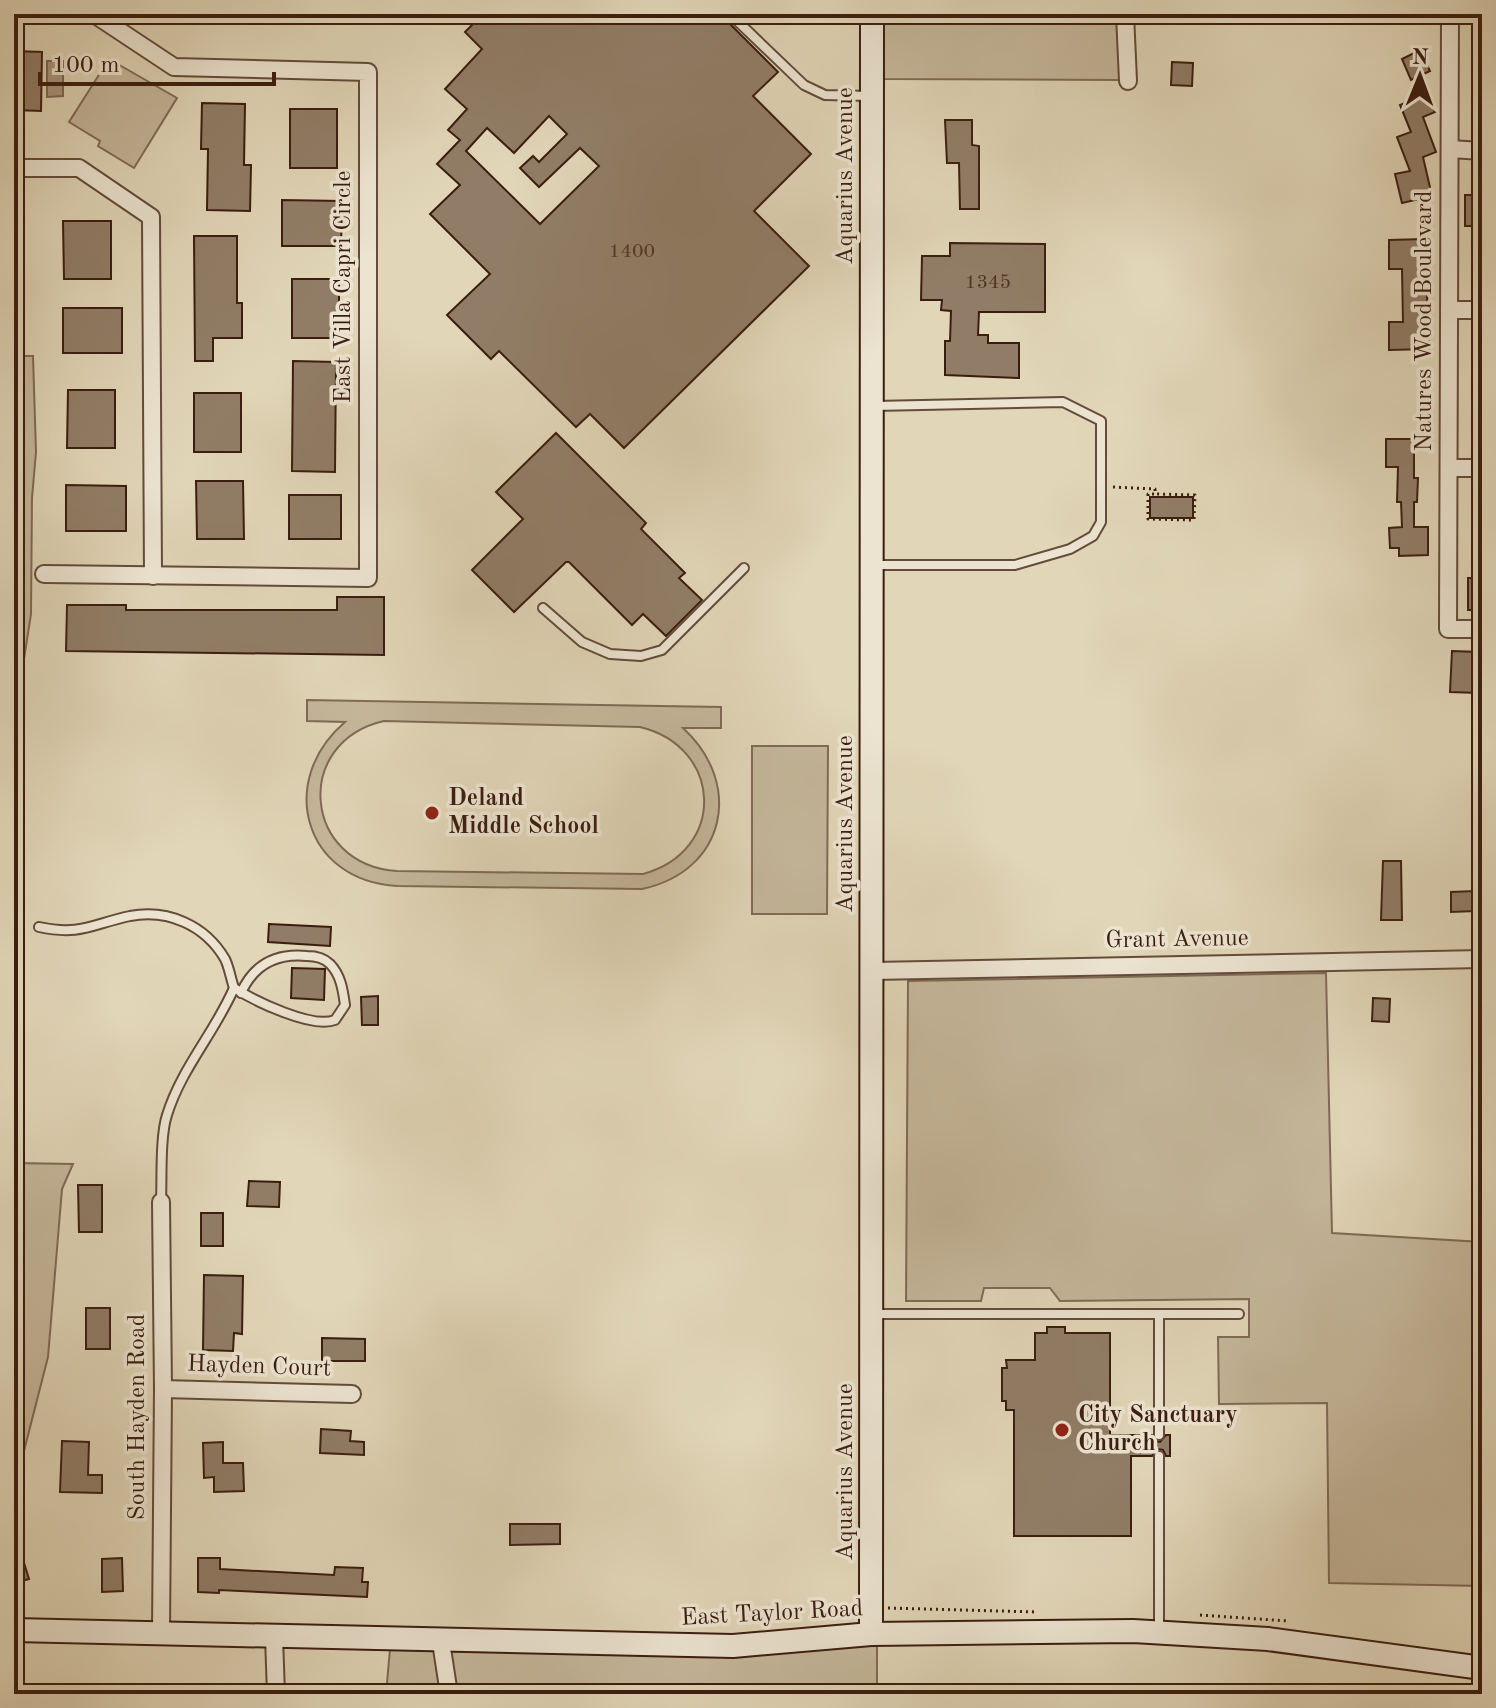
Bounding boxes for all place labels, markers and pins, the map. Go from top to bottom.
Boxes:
place label: Deland Middle School [448,787,599,839]
marker: Deland Middle School [423,804,441,822]
place label: City Sanctuary Church [1078,1404,1238,1456]
marker: City Sanctuary Church [1053,1421,1071,1439]

